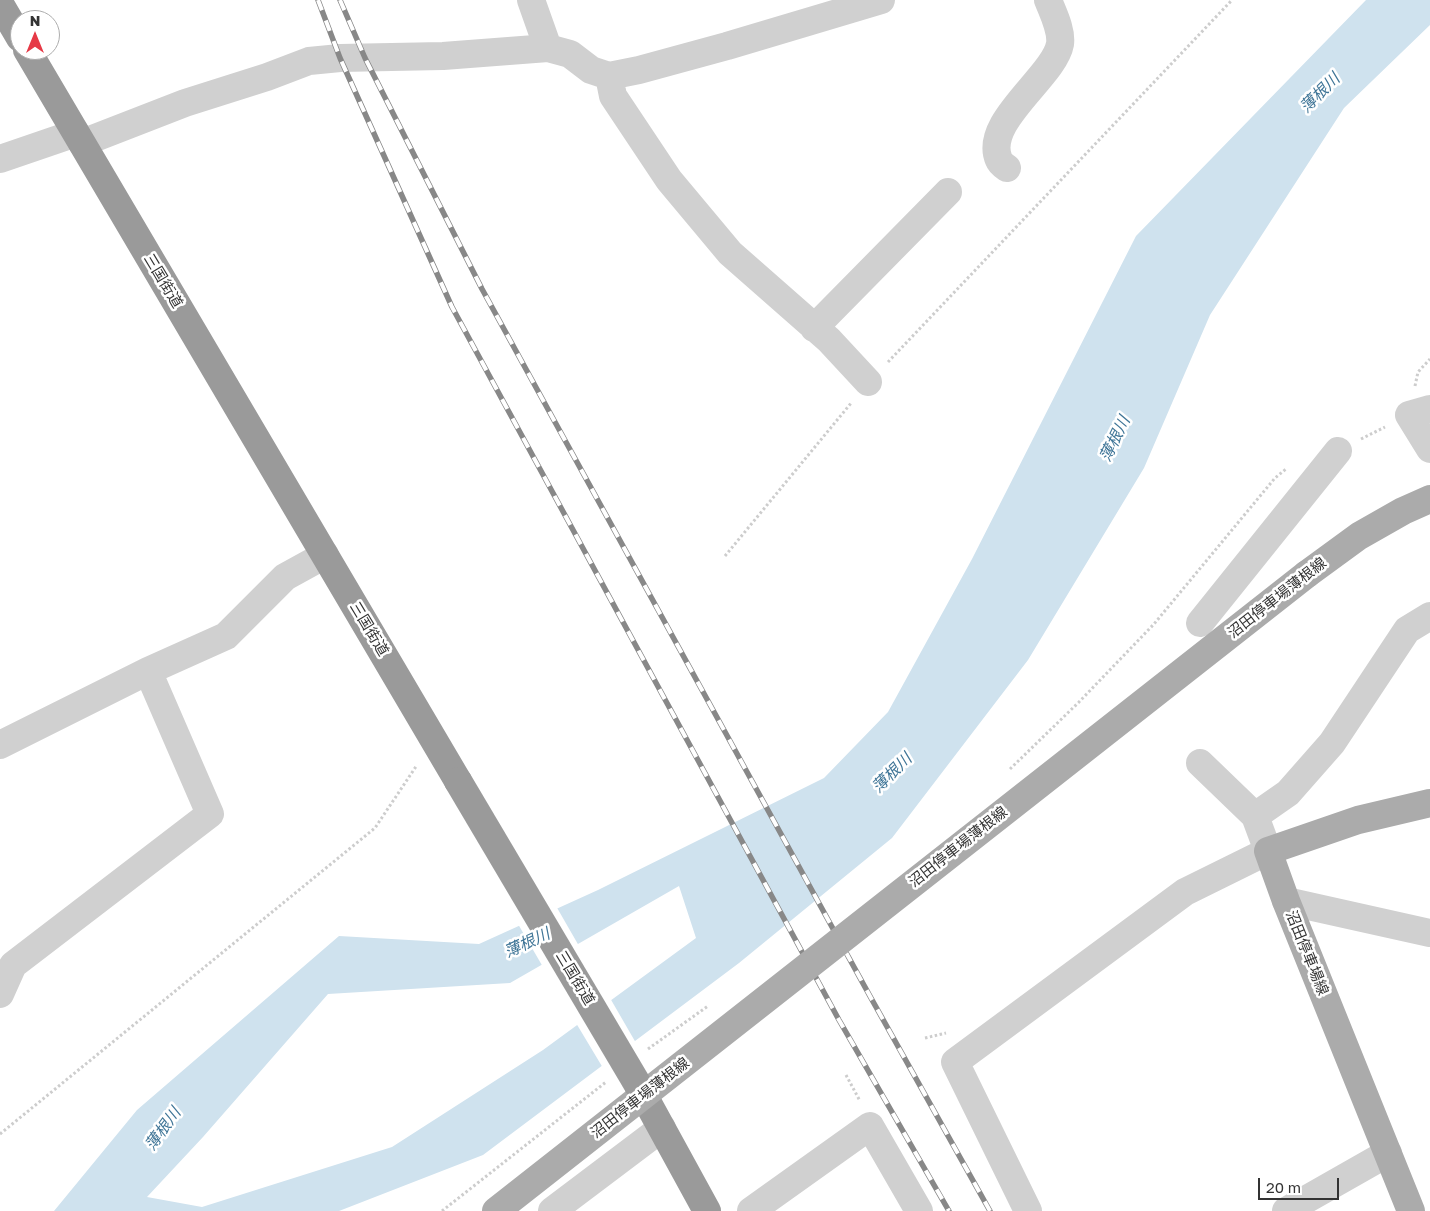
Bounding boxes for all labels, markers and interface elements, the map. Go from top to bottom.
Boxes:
north arrow [10,10,60,60]
text: N [30,12,40,29]
water label: 薄根川 [1296,69,1344,117]
street label: 三国街道 [140,251,186,311]
water label: 薄根川 [1096,413,1134,465]
street label: 沼田停車場薄根線 [1224,554,1330,642]
street label: 三国街道 [346,599,392,659]
water label: 薄根川 [868,749,916,797]
street label: 沼田停車場薄根線 [905,803,1011,891]
street label: 沼田停車場線 [1282,908,1332,998]
water label: 薄根川 [501,924,553,962]
street label: 三国街道 [552,948,598,1008]
street label: 沼田停車場薄根線 [587,1054,693,1142]
water label: 薄根川 [141,1104,185,1154]
scale bar [1260,1168,1341,1200]
text: 20 m [1266,1178,1301,1196]

